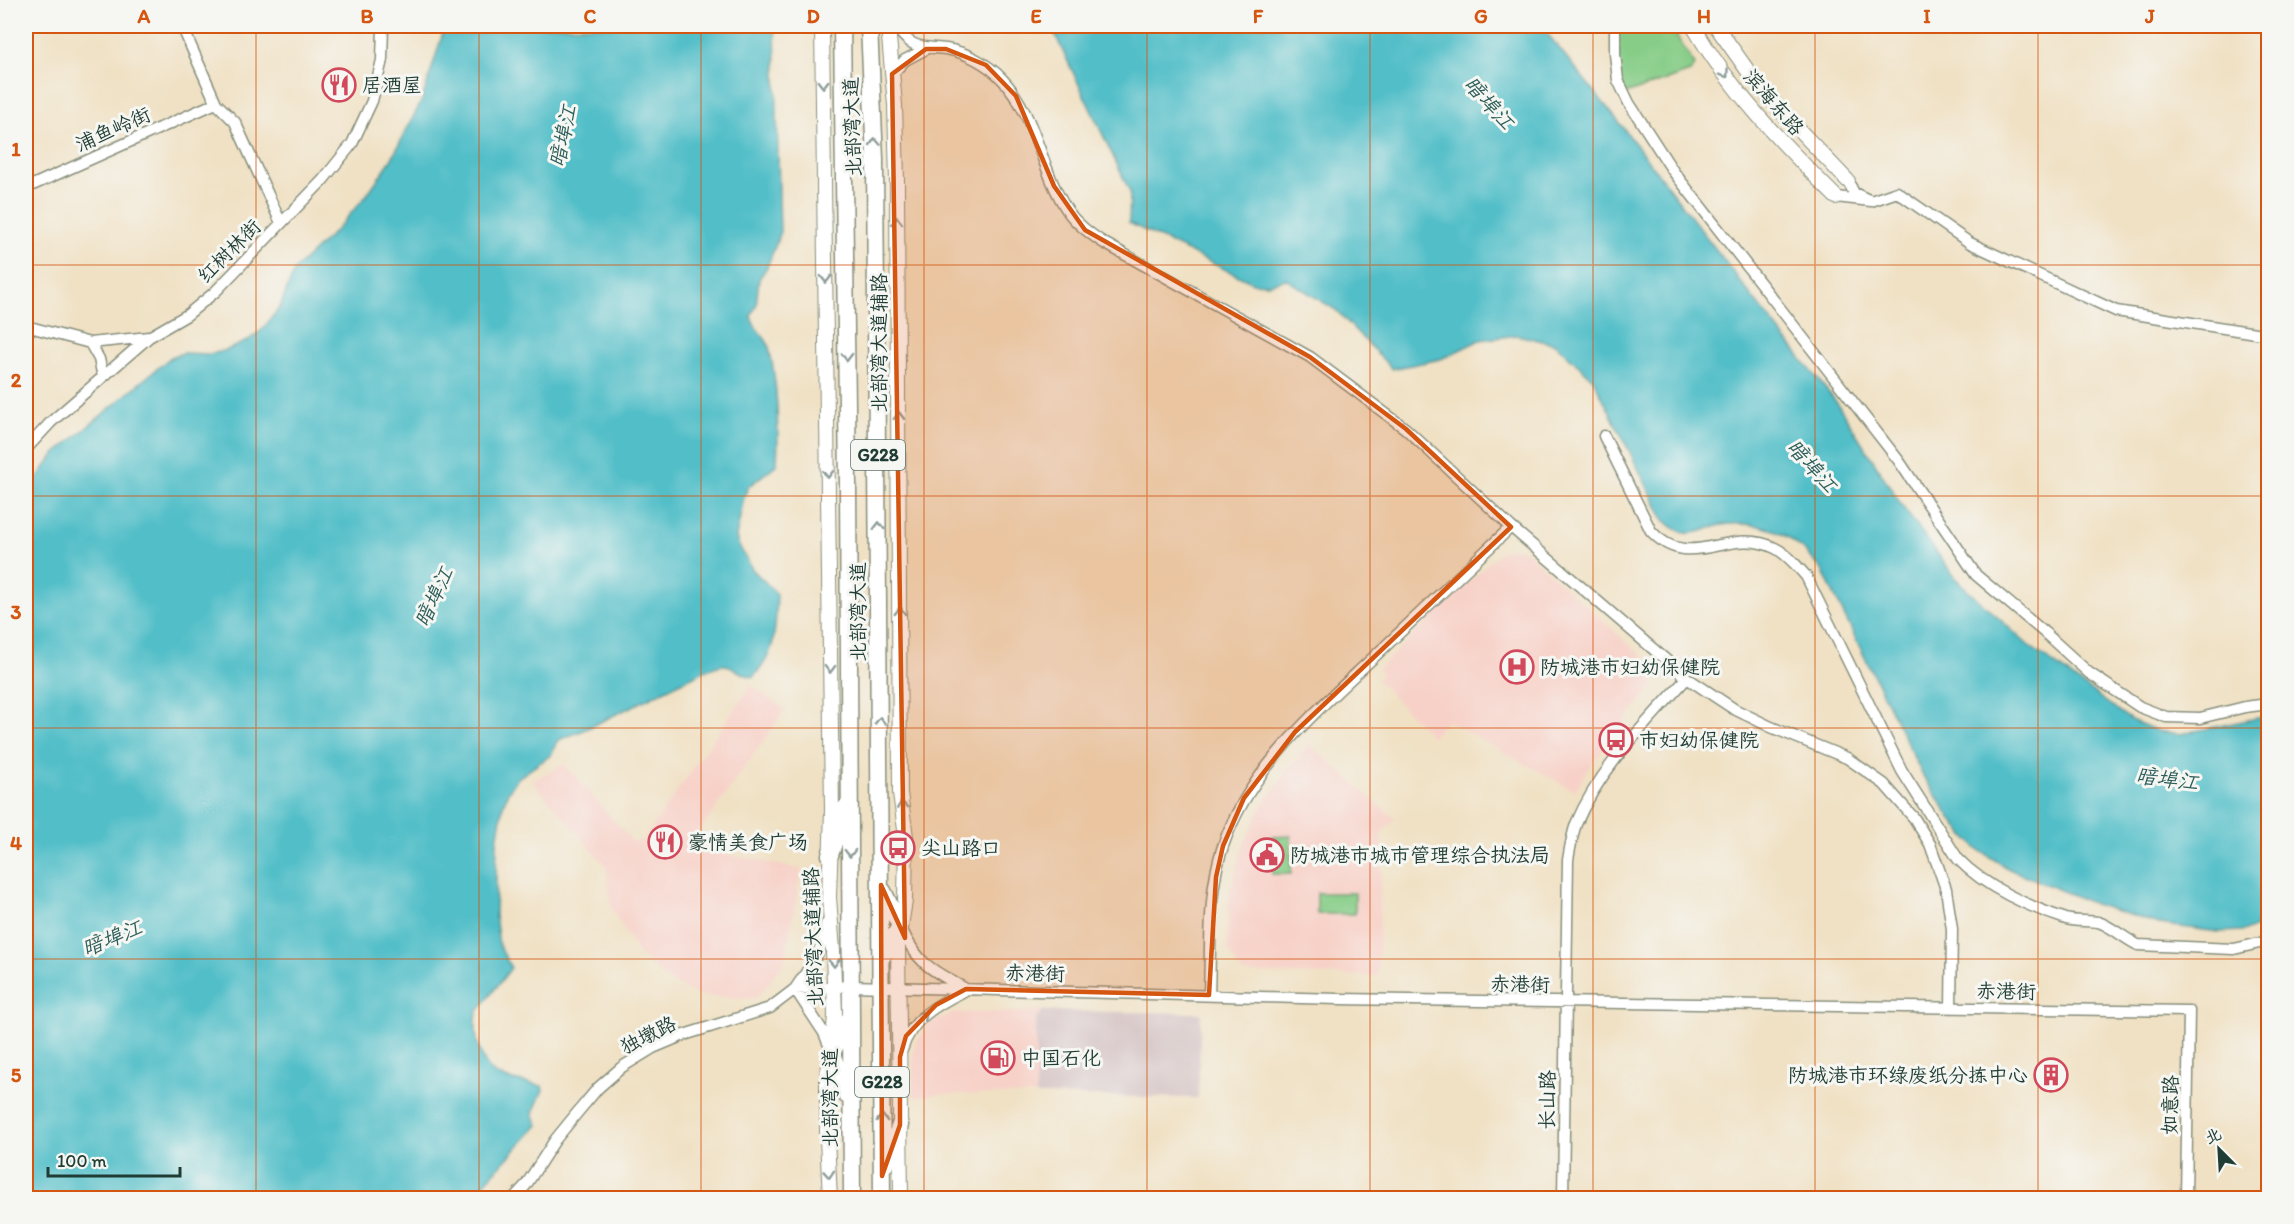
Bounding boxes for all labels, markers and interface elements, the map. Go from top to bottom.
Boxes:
text: A [137,4,151,28]
text: B [361,4,374,28]
text: C [584,4,597,28]
text: D [806,4,820,28]
text: E [1030,4,1042,28]
text: F [1253,4,1264,28]
text: G [1474,4,1488,28]
text: H [1697,4,1711,28]
text: I [1923,4,1931,28]
text: J [2144,4,2155,28]
street label: 滨海东路 [1739,64,1810,141]
restaurant icon: 居酒屋 [321,67,357,103]
one-way arrow [1718,67,1729,78]
water label: 暗埠江 [1459,71,1520,135]
place label: 居酒屋 [362,73,422,97]
street label: 北部湾大道 [838,77,866,177]
one-way arrow [817,79,829,88]
street label: 浦鱼岭街 [72,102,154,156]
water label: 暗埠江 [544,102,581,169]
text: 1 [11,137,21,161]
one-way arrow [868,138,881,147]
street label: 红树林街 [192,214,266,288]
one-way arrow [891,216,903,225]
street label: 北部湾大道辅路 [867,272,891,413]
one-way arrow [819,274,832,283]
one-way arrow [840,352,853,361]
text: 2 [11,368,22,392]
one-way arrow [893,411,905,420]
water label: 暗埠江 [1782,434,1843,498]
road number: G228 [851,440,905,470]
one-way arrow [822,469,834,478]
one-way arrow [873,522,885,531]
water label: 暗埠江 [409,562,459,631]
street label: 北部湾大道 [846,562,870,662]
text: 3 [11,600,22,624]
one-way arrow [894,606,906,615]
hospital icon: 防城港市妇幼保健院 [1499,649,1535,685]
place label: 防城港市妇幼保健院 [1540,655,1720,679]
one-way arrow [824,664,837,673]
one-way arrow [874,717,886,726]
bus stop icon: 巿妇幼保健院 [1598,722,1634,758]
place label: 巿妇幼保健院 [1639,728,1759,752]
water label: 暗埠江 [2134,762,2201,795]
one-way arrow [896,801,908,810]
restaurant icon: 豪情美食广场 [647,824,683,860]
place label: 豪情美食广场 [688,830,808,854]
bus stop icon: 尖山路口 [880,830,916,866]
text: 4 [10,831,22,855]
place label: 尖山路口 [921,836,1001,860]
public building icon: 防城港市城市管理综合执法局 [1249,837,1285,873]
place label: 防城港市城市管理综合执法局 [1290,843,1550,867]
one-way arrow [844,849,856,858]
street label: 北部湾大道辅路 [799,866,827,1007]
water label: 暗埠江 [78,914,147,961]
one-way arrow [827,958,840,967]
street label: 赤港街 [1005,960,1065,986]
street label: 赤港街 [1490,971,1550,997]
street label: 赤港街 [1976,978,2036,1004]
street label: 独墩路 [616,1010,681,1059]
one-way arrow [917,1011,928,1022]
fuel station icon: 中国石化 [980,1040,1016,1076]
place label: 中国石化 [1021,1046,1101,1070]
street label: 北部湾大道 [818,1048,842,1148]
building icon: 防城港市环绿废纸分拣中心 [2033,1057,2069,1093]
text: 5 [11,1063,22,1087]
place label: 防城港市环绿废纸分拣中心 [1788,1063,2028,1087]
road number: G228 [855,1067,909,1097]
street label: 长山路 [1534,1069,1560,1130]
street label: 如意路 [2157,1074,2183,1135]
one-way arrow [876,1113,888,1122]
north arrow [2189,1119,2249,1179]
text: 北 [2202,1124,2224,1148]
scale bar [48,1140,180,1178]
text: 100 m [57,1150,107,1172]
one-way arrow [823,1169,836,1178]

